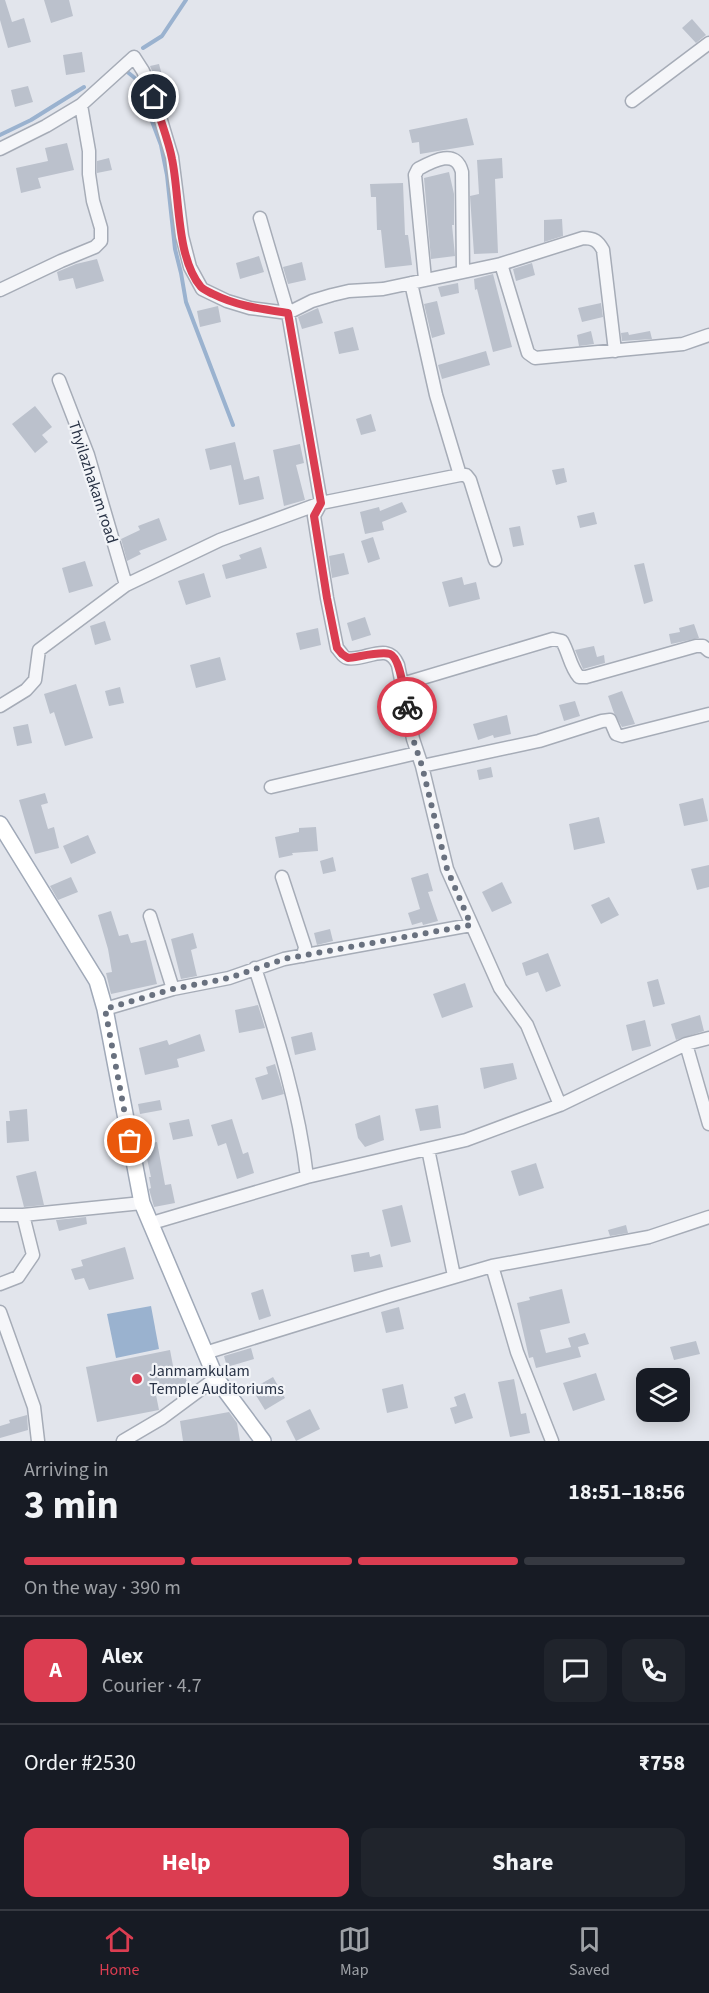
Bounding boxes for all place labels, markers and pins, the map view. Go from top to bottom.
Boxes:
pin [128,71,179,122]
pin [104,1115,155,1166]
place label: Janmamkulam Temple Auditoriums [149,1360,284,1400]
marker: Janmamkulam Temple Auditoriums [130,1372,144,1386]

